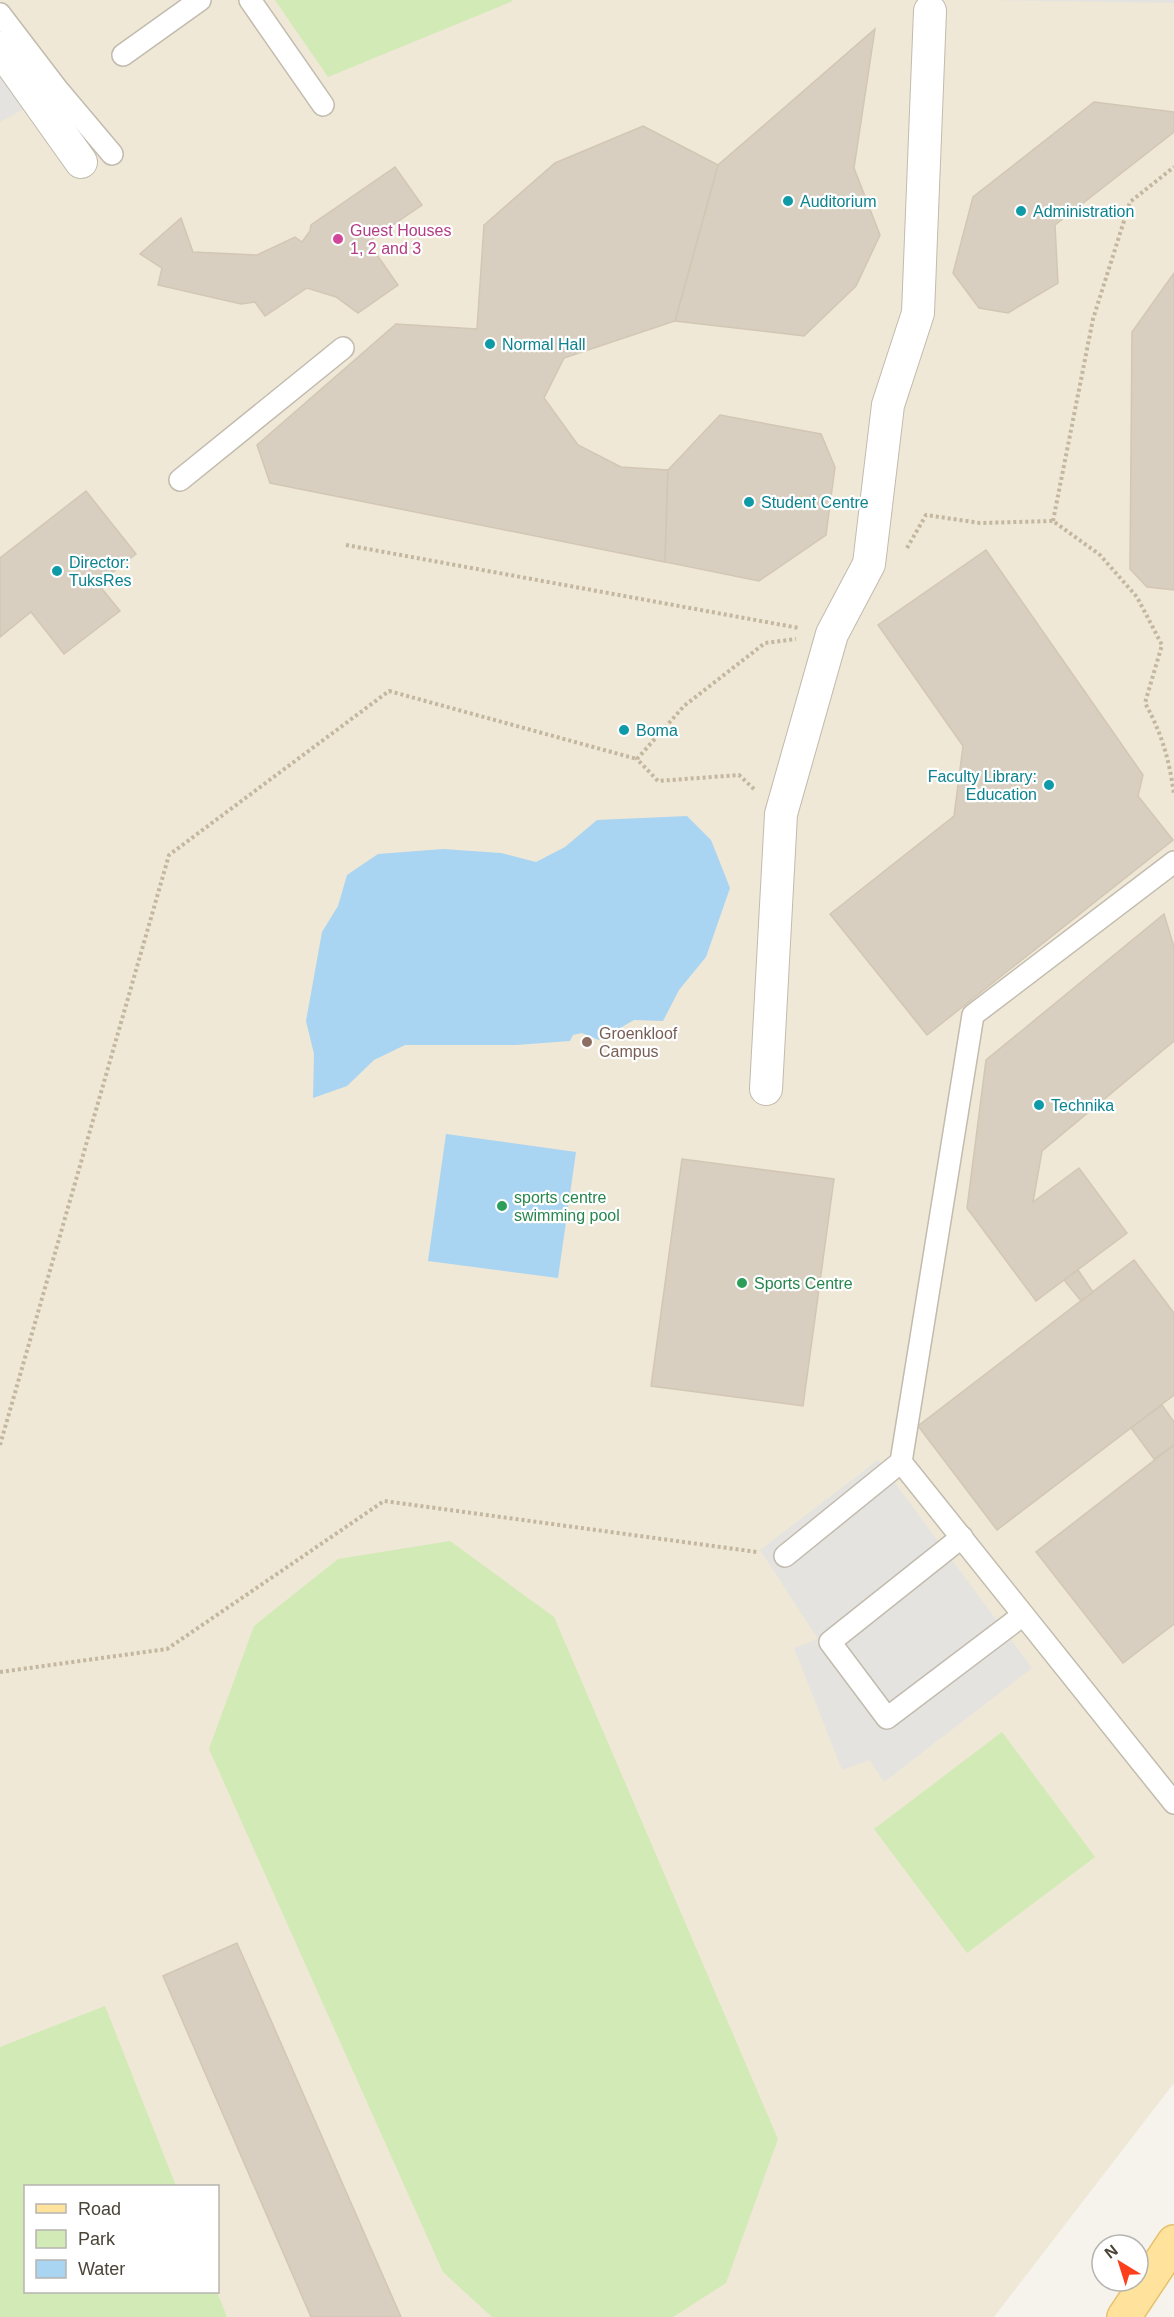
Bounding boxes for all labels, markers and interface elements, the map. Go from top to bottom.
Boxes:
place label: Auditorium [800,193,876,210]
marker: Auditorium [781,194,795,208]
place label: Administration [1033,203,1134,220]
marker: Administration [1014,204,1028,218]
place label: Guest Houses 1, 2 and 3 [350,222,451,257]
marker: Guest Houses 1, 2 and 3 [331,232,345,246]
place label: Normal Hall [502,336,586,353]
marker: Normal Hall [483,337,497,351]
place label: Student Centre [761,494,869,511]
marker: Student Centre [742,495,756,509]
place label: Director: TuksRes [69,554,132,589]
marker: Director: TuksRes [50,564,64,578]
place label: Boma [636,722,678,739]
marker: Boma [617,723,631,737]
place label: Faculty Library: Education [928,768,1037,803]
marker: Faculty Library: Education [1042,778,1056,792]
place label: Groenkloof Campus [599,1025,678,1060]
marker: Groenkloof Campus [580,1035,594,1049]
place label: Technika [1051,1097,1114,1114]
marker: Technika [1032,1098,1046,1112]
place label: sports centre swimming pool [514,1189,620,1224]
marker: sports centre swimming pool [495,1199,509,1213]
place label: Sports Centre [754,1275,853,1292]
marker: Sports Centre [735,1276,749,1290]
legend [24,2185,219,2293]
text: Road [78,2199,121,2219]
text: Park [78,2229,116,2249]
north arrow [1090,2233,1150,2293]
text: N [1101,2241,1121,2262]
text: Water [78,2259,125,2279]

